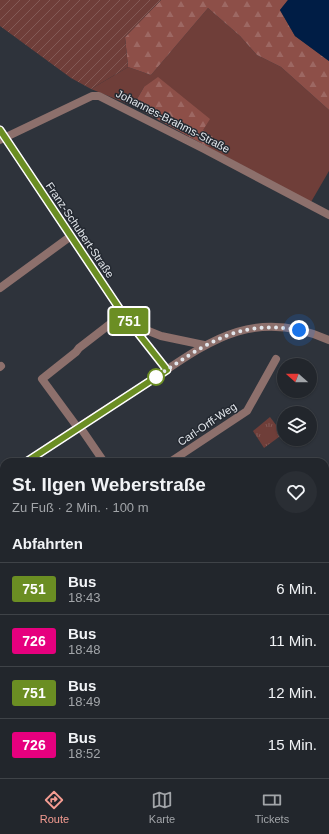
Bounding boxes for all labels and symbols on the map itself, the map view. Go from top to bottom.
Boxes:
street label: Johannes-Brahms-Straße [114,87,232,155]
street label: Franz-Schubert-Straße [44,180,116,280]
line badge: 751 [106,308,152,334]
your location [289,320,309,340]
north arrow [277,358,317,398]
unlabelled marker [147,368,165,386]
street label: Carl-Orff-Weg [175,400,239,448]

